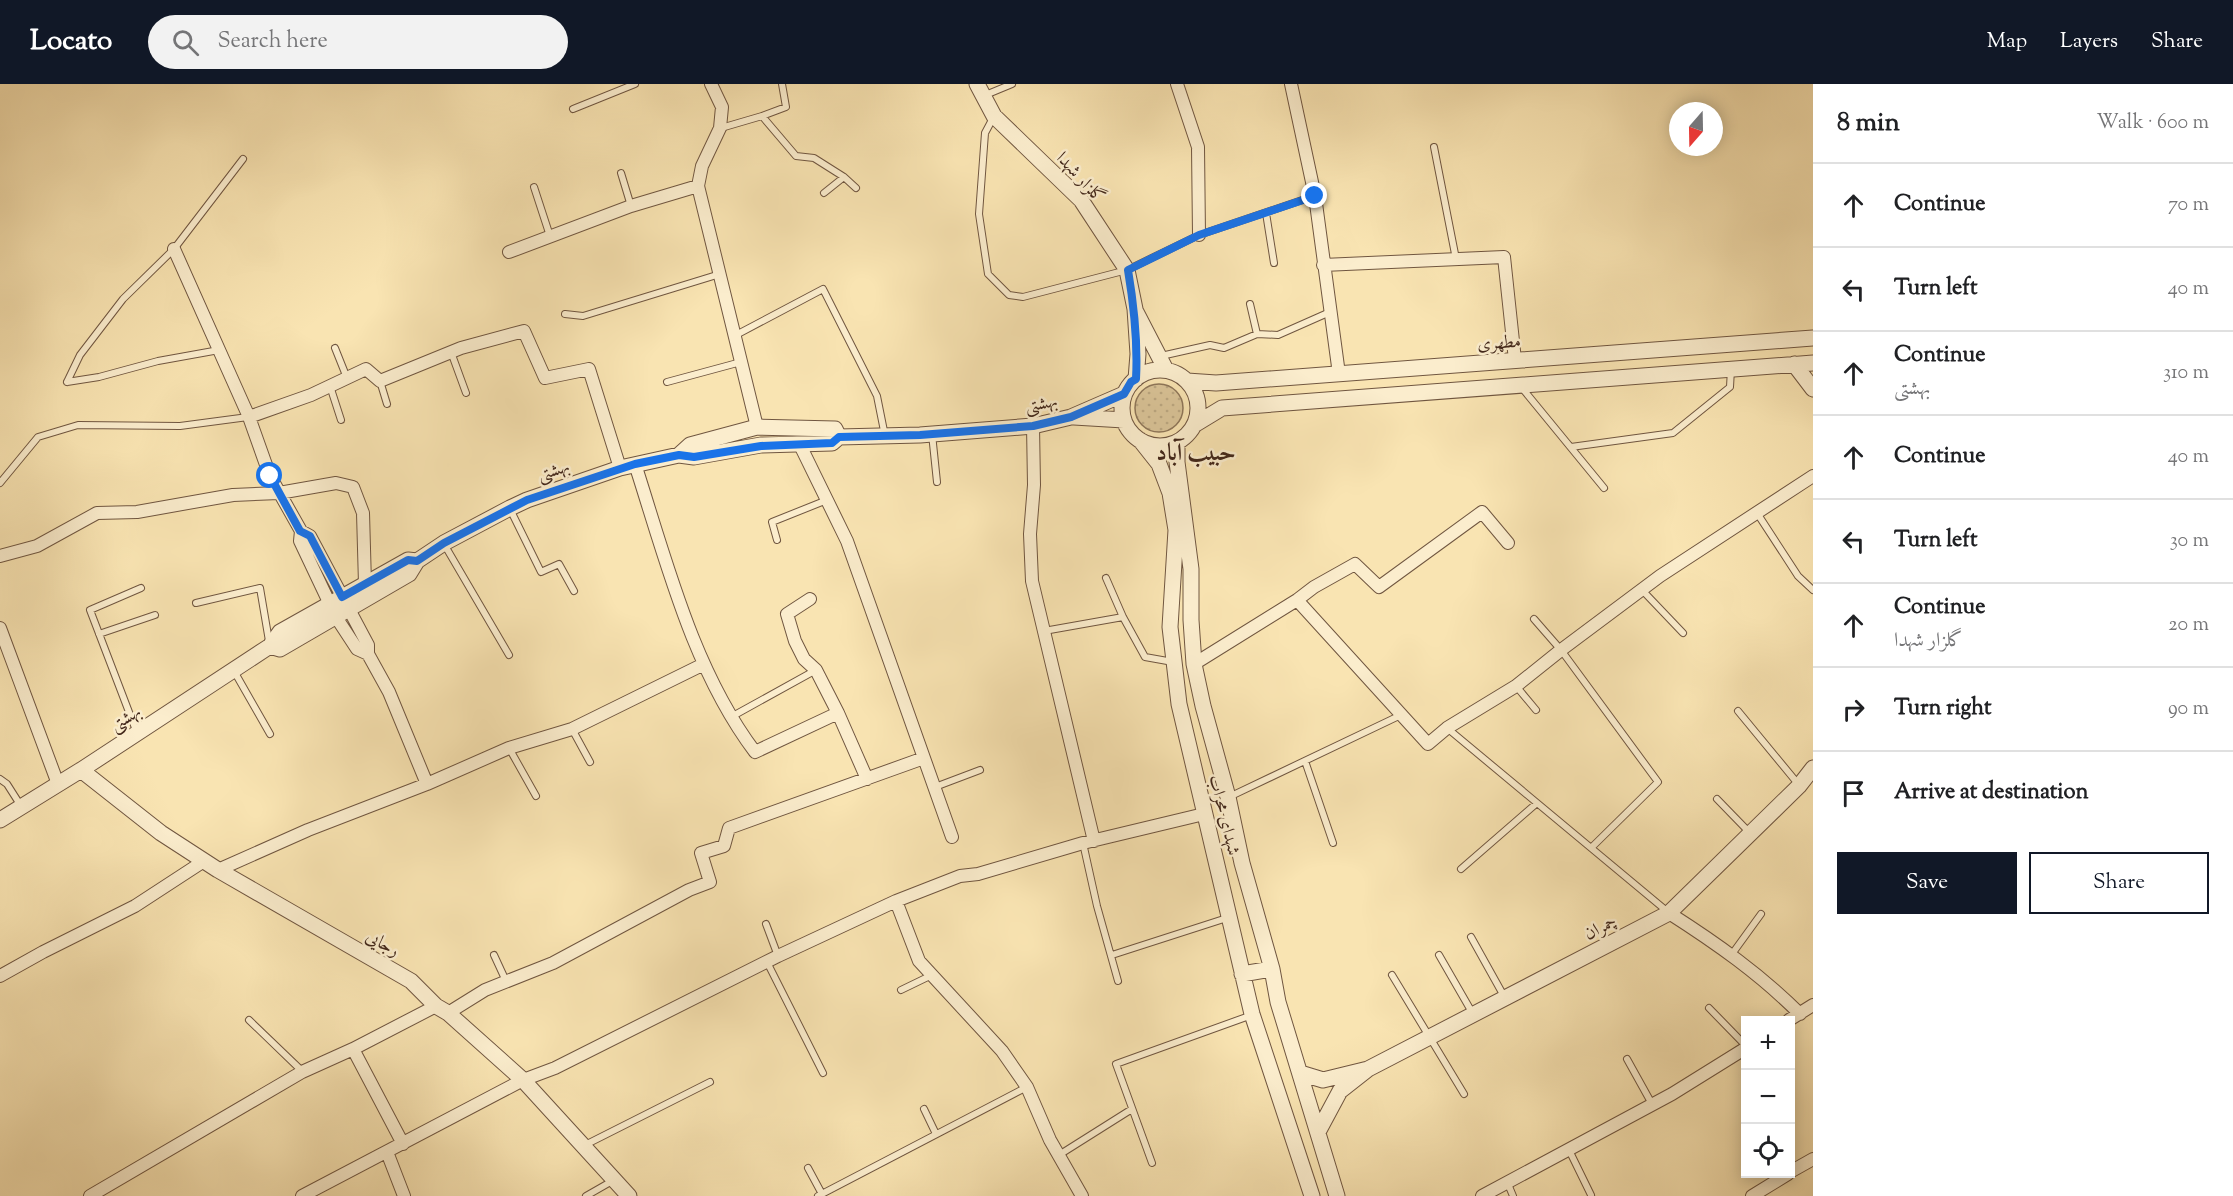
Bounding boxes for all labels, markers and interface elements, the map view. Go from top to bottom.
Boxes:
search box [148,15,568,69]
text: Locato [30,22,112,62]
icon: search [169,26,202,59]
text: Search here [217,26,328,58]
text: Map [1987,27,2027,57]
text: Layers [2060,27,2118,57]
text: Share [2151,27,2203,57]
north arrow [1669,102,1723,156]
text: 8 min [1837,105,1900,142]
text: Walk · 600 m [2097,109,2209,138]
street label: گلزار شهدا [1049,147,1110,210]
route end [1301,182,1327,208]
icon: ahead [1837,189,1870,222]
text: Continue [1894,189,1985,221]
text: 70 m [2168,191,2209,220]
icon: left [1837,273,1870,306]
text: Turn left [1894,273,1977,305]
text: 40 m [2168,275,2209,304]
street label: مطهری [1476,329,1522,358]
text: Continue [1894,340,1985,372]
icon: ahead [1837,357,1870,390]
text: 310 m [2163,359,2209,388]
text: بهشتی [1894,375,1931,404]
street label: بهشتی [1023,389,1060,421]
district label: حبیب آباد [1156,437,1236,471]
icon: ahead [1837,441,1870,474]
text: Continue [1894,441,1985,473]
text: 40 m [2168,443,2209,472]
street label: بهشتی [534,454,573,490]
route start [256,462,282,488]
icon: left [1837,525,1870,558]
text: Turn left [1894,525,1977,557]
text: 30 m [2170,527,2209,556]
text: Continue [1894,592,1985,624]
icon: ahead [1837,609,1870,642]
text: 20 m [2168,611,2209,640]
text: گلزار شهدا [1894,627,1963,656]
icon: right [1837,693,1870,726]
text: Turn right [1894,693,1991,725]
text: 90 m [2168,695,2209,724]
street label: بهشتی [105,700,147,740]
street label: شهدای محراب [1201,773,1246,858]
icon: arrive [1837,777,1870,810]
text: Arrive at destination [1894,777,2089,809]
button: Save [1837,852,2017,914]
button: Share [2029,852,2209,914]
street label: چمران [1580,910,1622,948]
street label: رجایی [360,925,404,965]
map controls [1741,1016,1795,1178]
button: + [1741,1016,1795,1070]
button: − [1741,1070,1795,1124]
button: locate [1741,1124,1795,1178]

